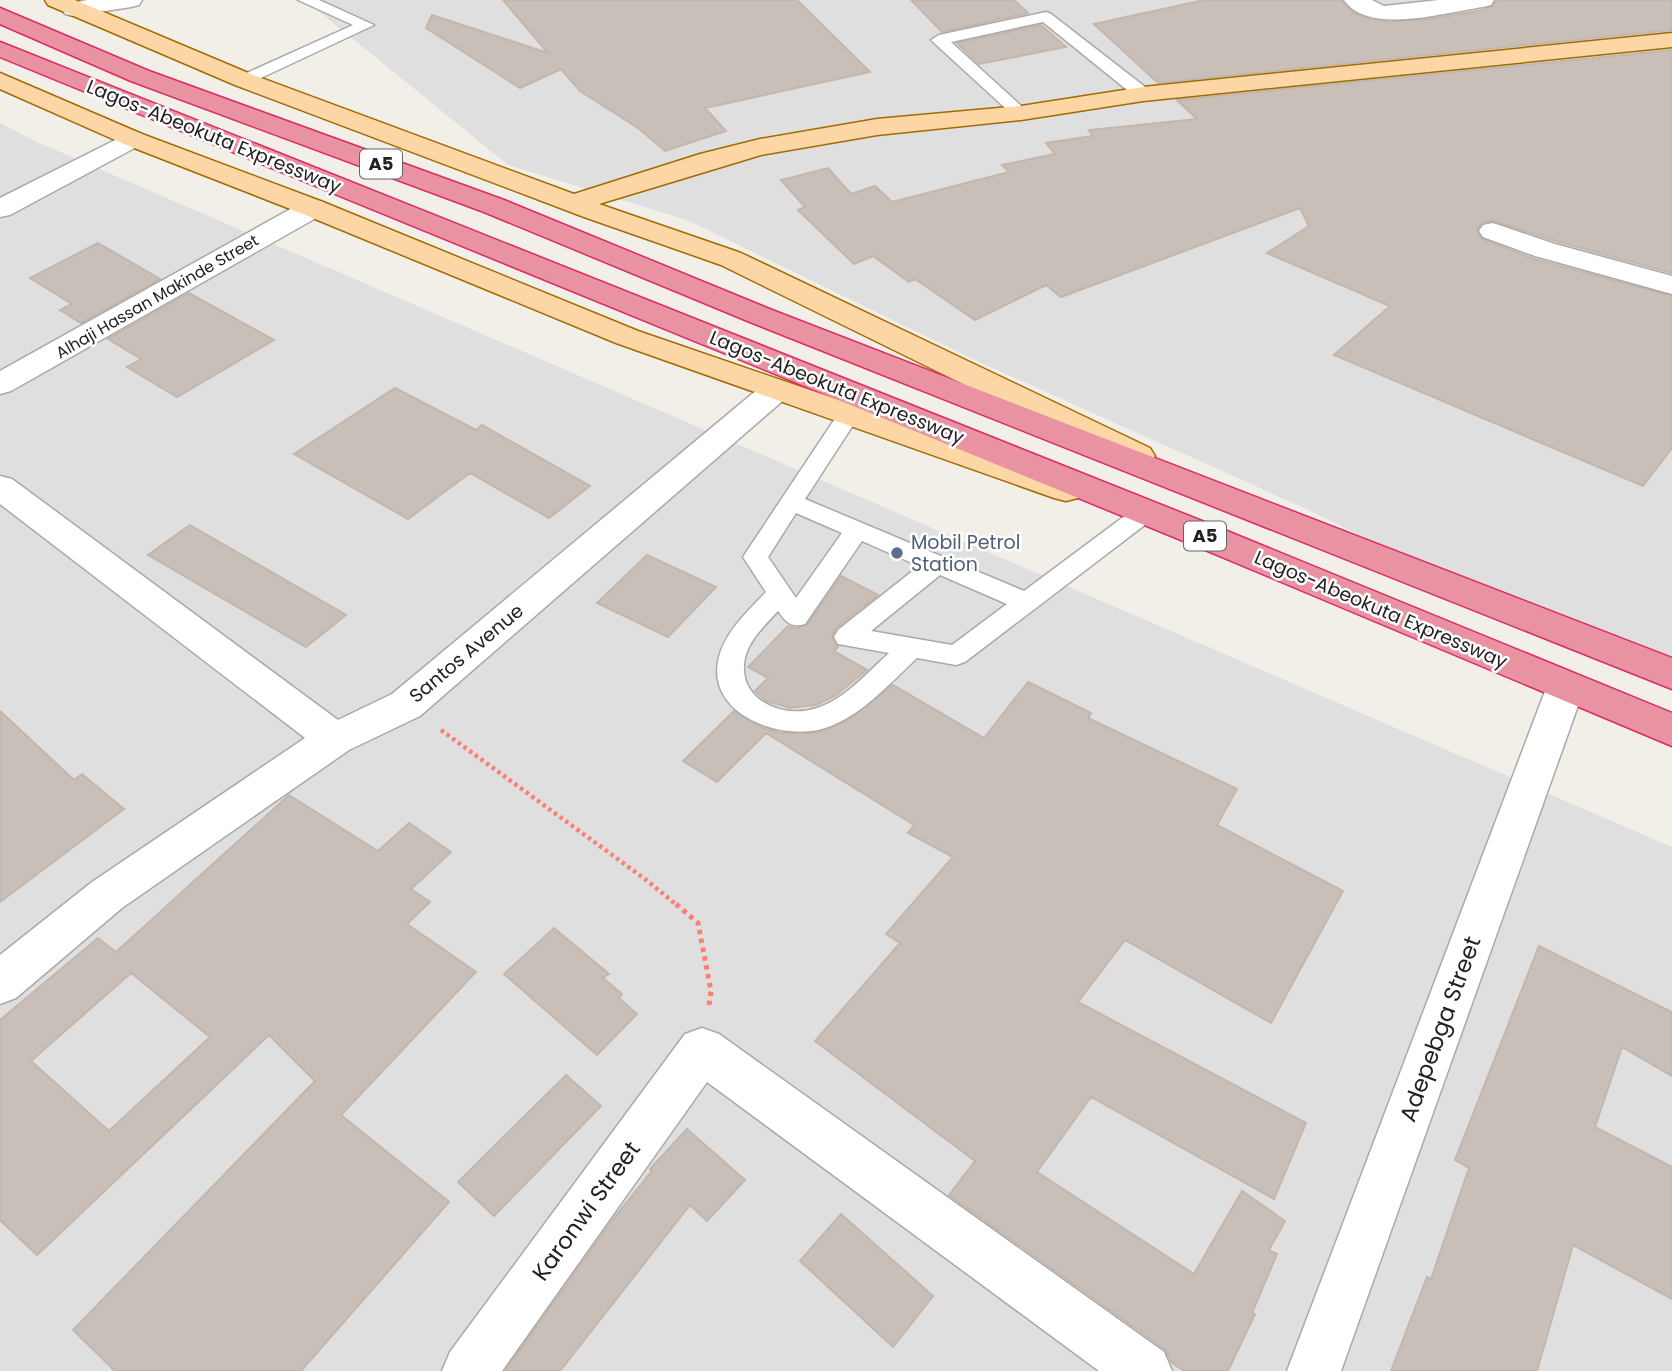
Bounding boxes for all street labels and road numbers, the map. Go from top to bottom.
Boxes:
street label: Lagos-Abeokuta Expressway [83,73,345,200]
road number: A5 [360,149,402,178]
street label: Alhaji Hassan Makinde Street [52,229,263,364]
street label: Lagos-Abeokuta Expressway [706,324,968,451]
road number: A5 [1184,522,1226,550]
street label: Lagos-Abeokuta Expressway [1250,544,1512,675]
street label: Santos Avenue [403,598,529,709]
street label: Adepebga Street [1392,932,1488,1126]
street label: Karonwi Street [524,1135,648,1287]

